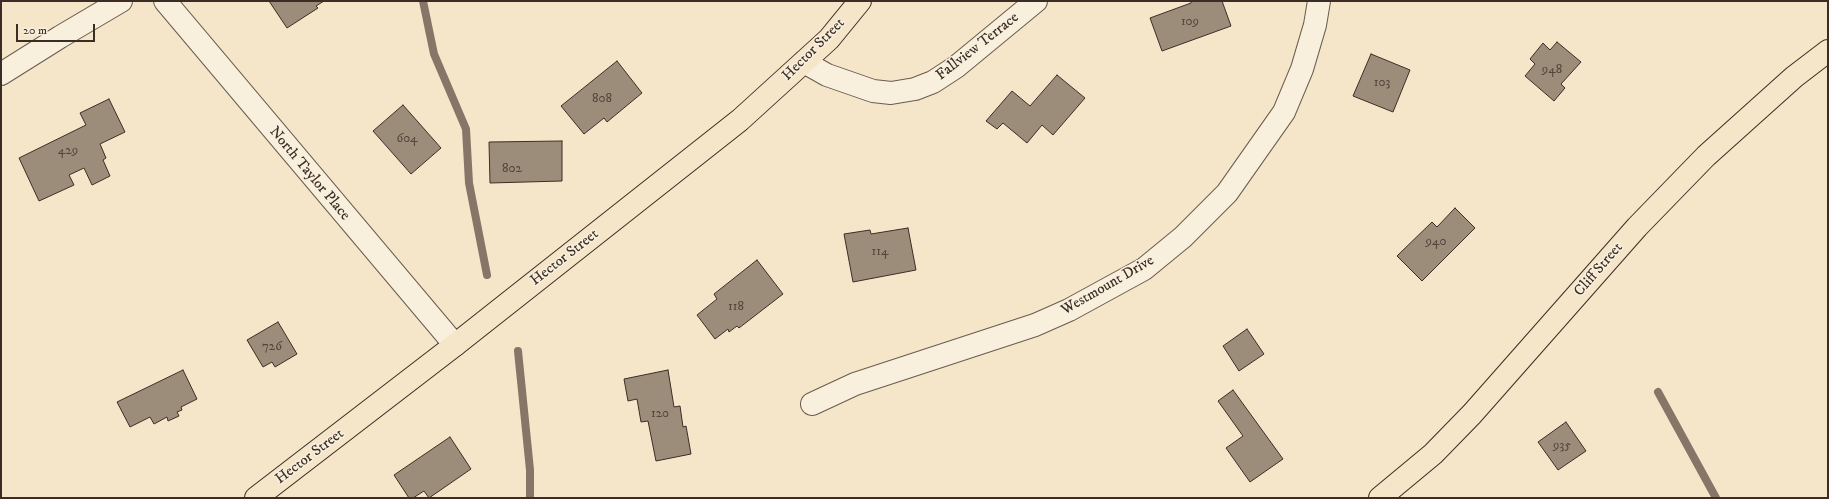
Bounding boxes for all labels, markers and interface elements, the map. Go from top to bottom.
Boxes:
street label: Fallview Terrace [933,9,1023,85]
house number: 109 [1181,14,1199,30]
street label: Hector Street [779,15,849,85]
scale bar [18,16,97,42]
text: 20 m [23,23,47,38]
house number: 948 [1542,62,1562,78]
house number: 103 [1374,75,1390,91]
house number: 808 [592,91,612,107]
street label: North Taylor Place [265,124,353,224]
house number: 604 [396,131,418,147]
house number: 429 [58,143,78,159]
house number: 802 [502,161,522,177]
street label: Hector Street [527,226,603,290]
house number: 940 [1426,234,1446,250]
street label: Cliff Street [1571,239,1627,301]
house number: 114 [871,244,889,260]
street label: Westmount Drive [1058,252,1158,320]
house number: 118 [728,299,744,315]
house number: 726 [262,339,282,355]
house number: 120 [651,406,669,422]
street label: Hector Street [272,425,348,489]
house number: 935 [1553,438,1571,454]

